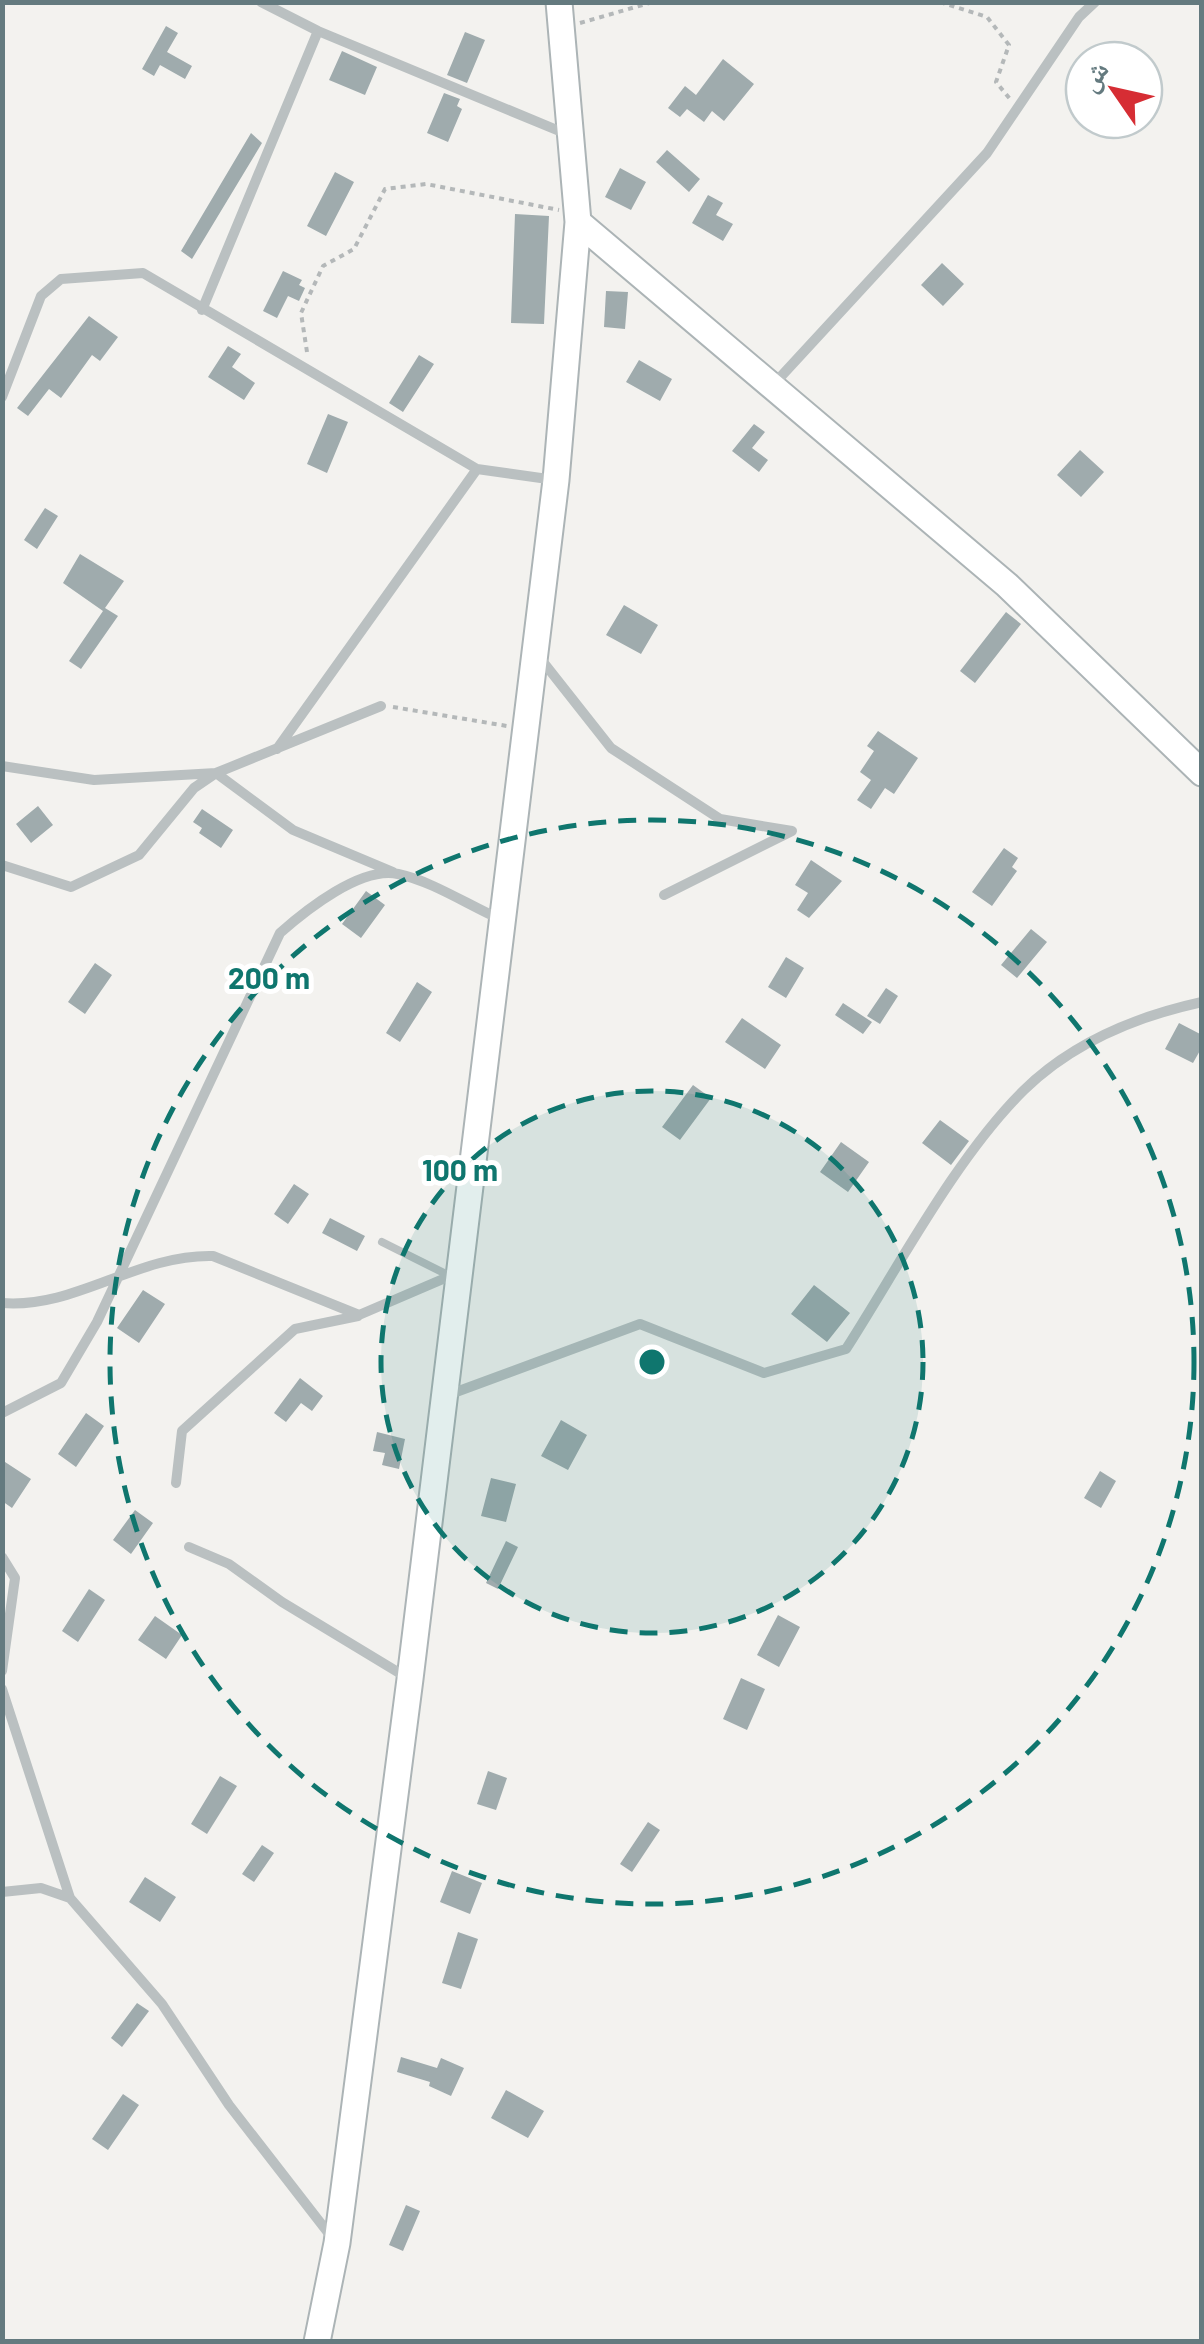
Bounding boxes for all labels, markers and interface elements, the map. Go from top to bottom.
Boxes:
north arrow [1064,40,1164,140]
text: ش [1070,54,1116,98]
text: 200 m [228,959,310,995]
text: 100 m [422,1151,498,1187]
centre of rings [634,1344,670,1380]

